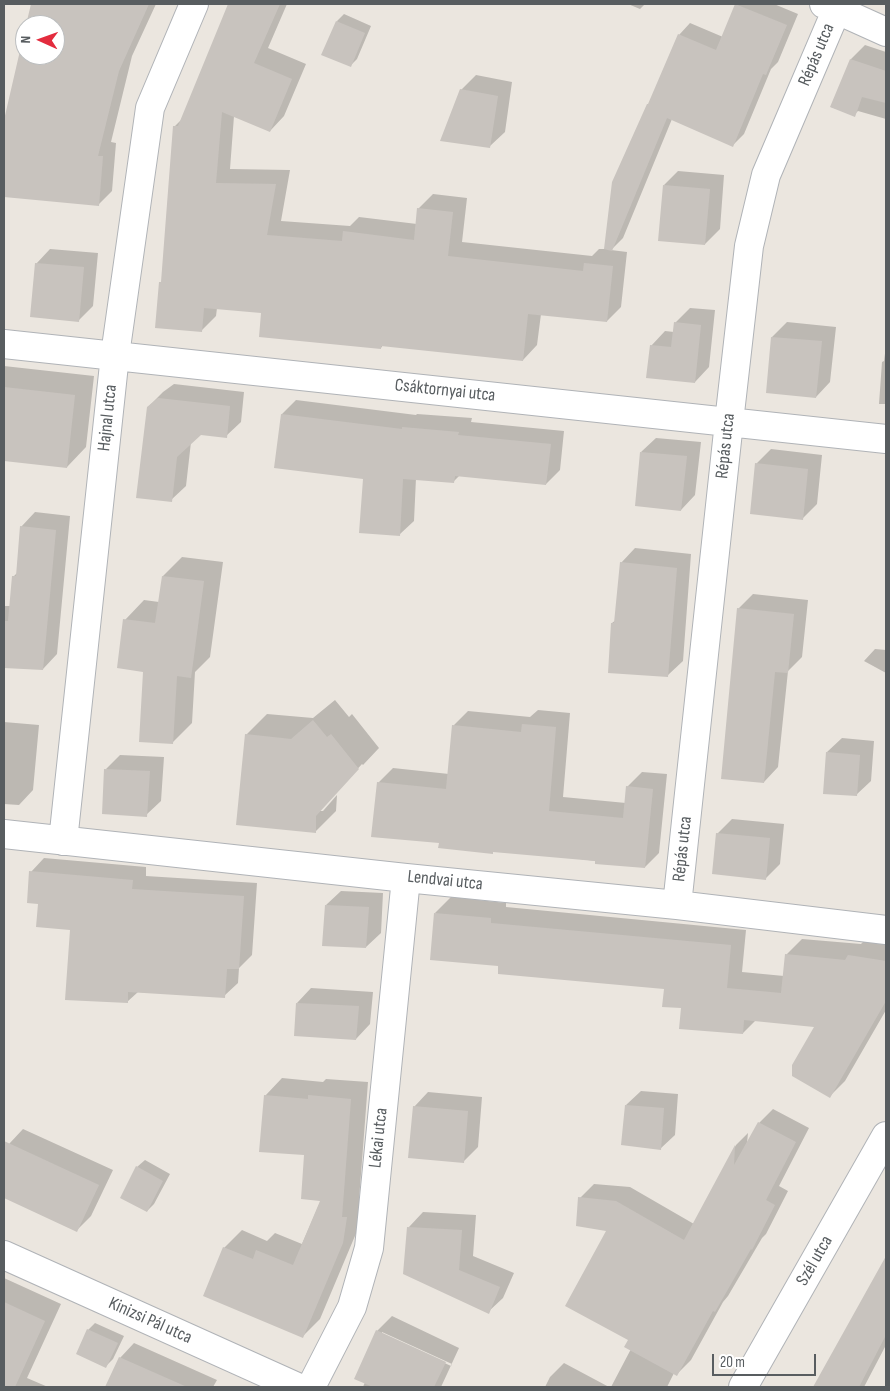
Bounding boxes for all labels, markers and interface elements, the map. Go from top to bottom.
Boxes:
north arrow [15,15,65,65]
street label: Répás utca [794,21,840,89]
text: N [17,35,34,44]
street label: Csáktornyai utca [394,375,496,407]
street label: Hajnal utca [94,384,122,452]
street label: Répás utca [712,412,740,480]
street label: Répás utca [669,815,697,883]
street label: Lendvai utca [406,866,484,896]
street label: Lékai utca [365,1107,393,1169]
street label: Szél utca [792,1232,838,1290]
street label: Kinizsi Pál utca [105,1293,195,1349]
scale bar [715,1344,819,1376]
text: 20 m [720,1353,745,1372]

